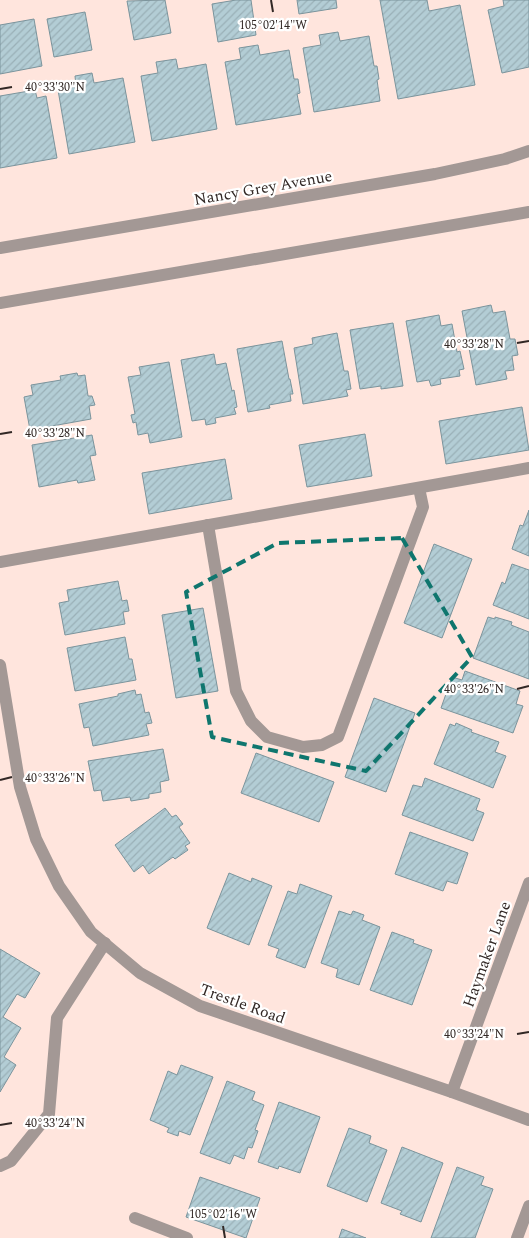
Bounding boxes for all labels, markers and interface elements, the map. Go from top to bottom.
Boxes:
text: 105°02'14"W [239,16,307,35]
text: 40°33'30"N [25,78,85,97]
street label: Nancy Grey Avenue [192,164,334,212]
text: 40°33'28"N [444,335,504,354]
text: 40°33'28"N [25,424,85,443]
text: 40°33'26"N [444,680,504,699]
text: 40°33'26"N [25,769,85,788]
street label: Haymaker Lane [457,898,517,1011]
street label: Trestle Road [197,977,289,1031]
text: 40°33'24"N [444,1025,504,1044]
text: 40°33'24"N [25,1114,85,1133]
text: 105°02'16"W [189,1205,257,1224]

